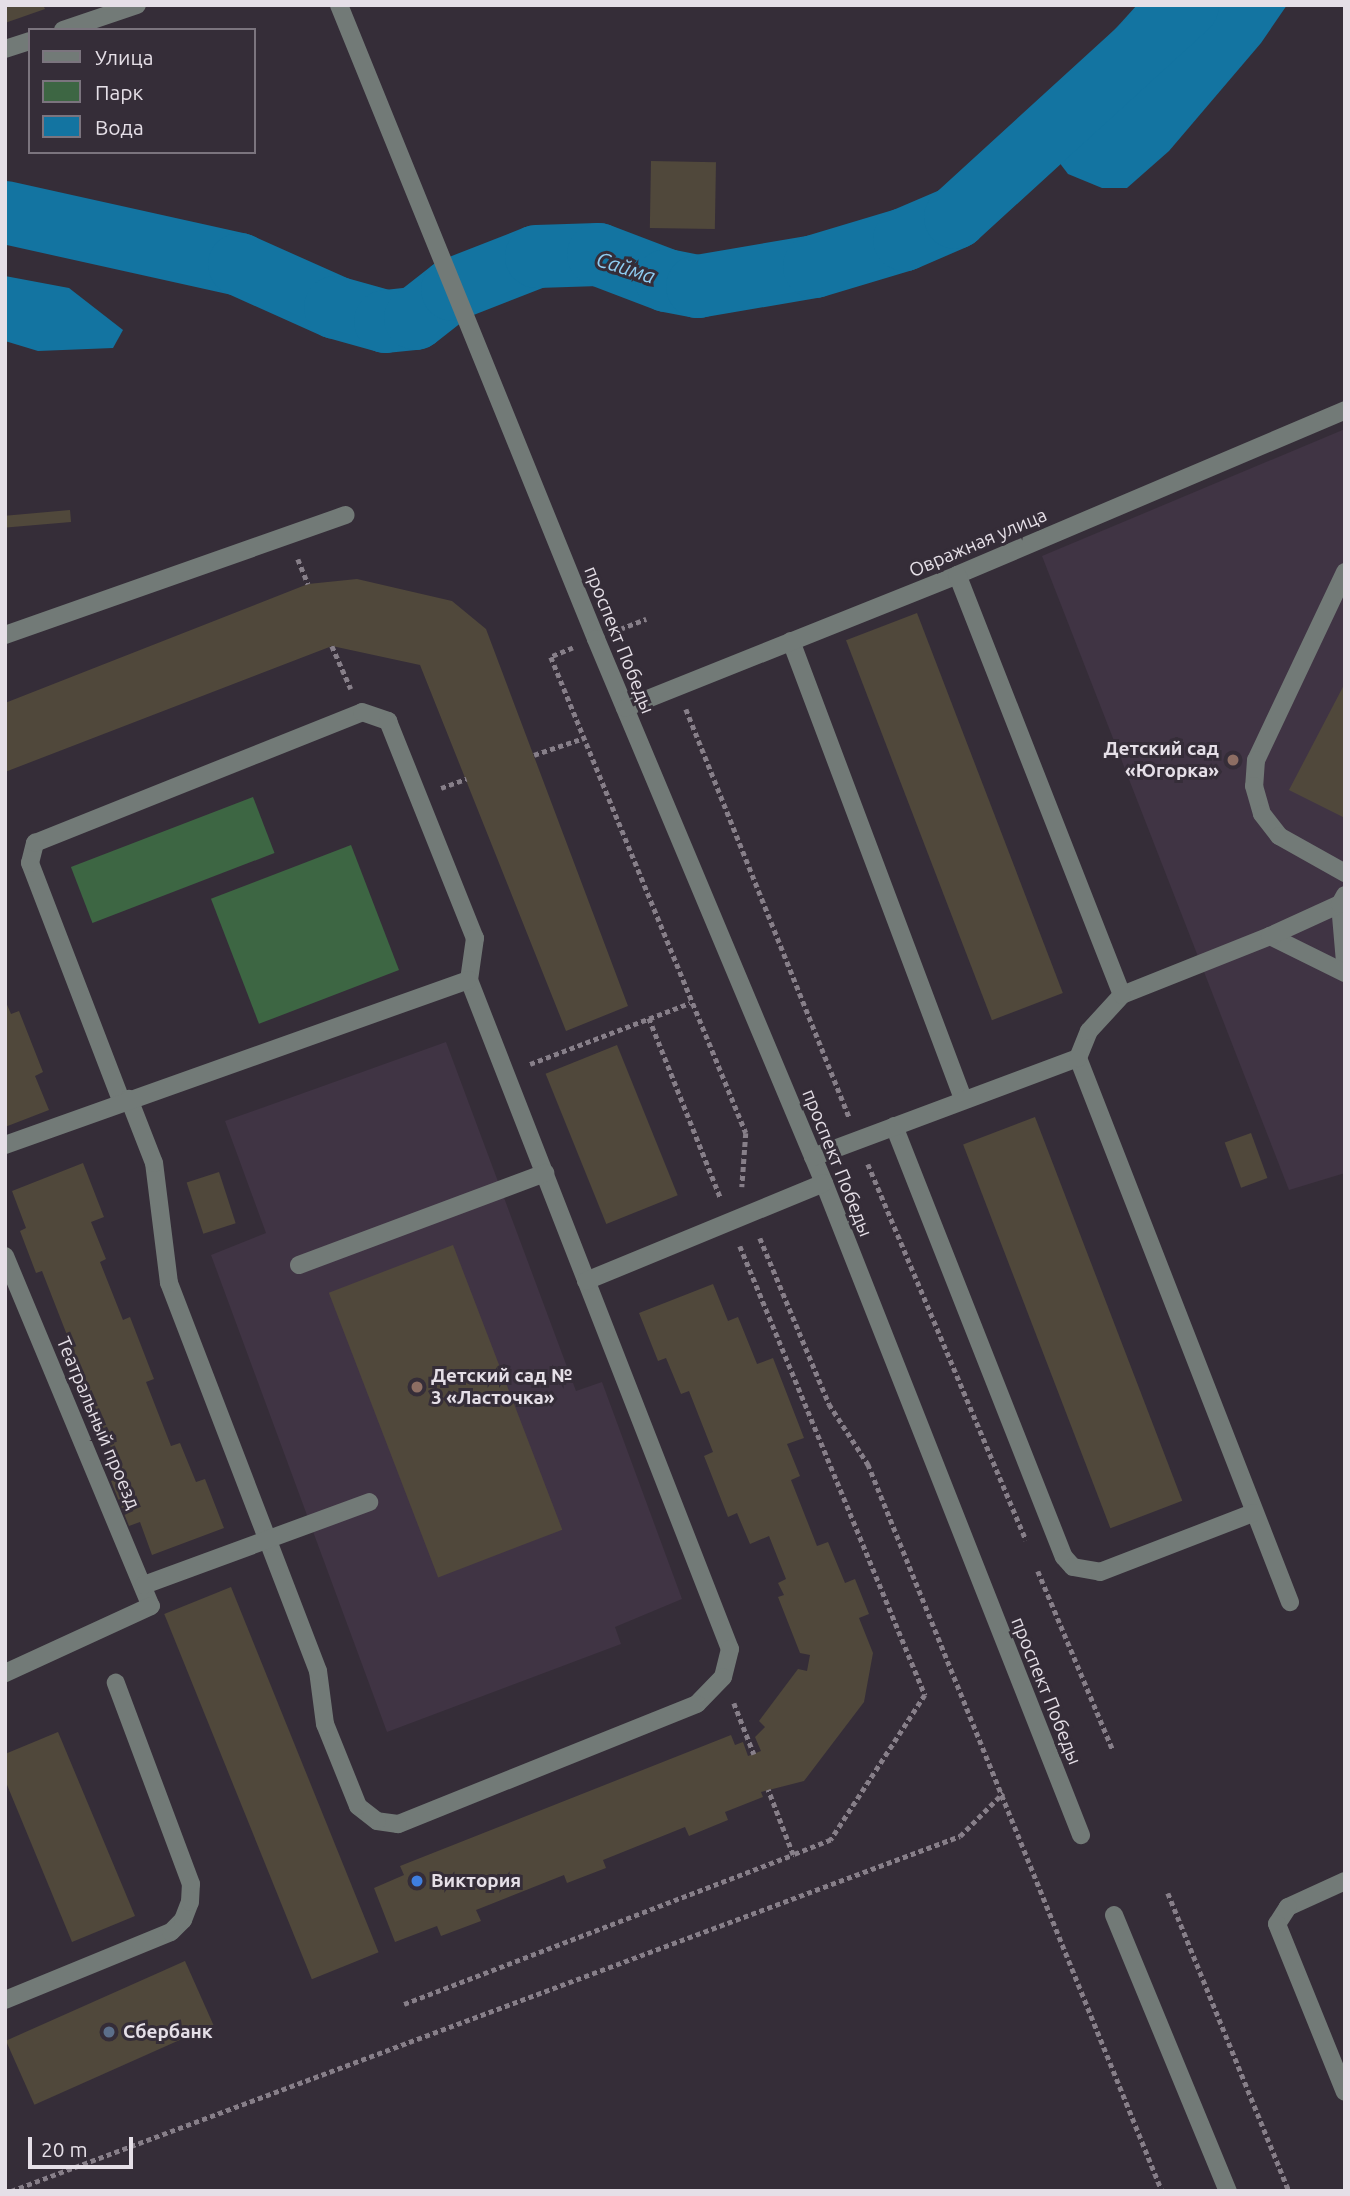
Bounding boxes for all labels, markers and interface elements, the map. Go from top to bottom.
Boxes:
legend [28,28,256,154]
text: Улица [95,45,153,69]
text: Парк [95,80,143,104]
text: Вода [95,115,144,139]
water label: Сайма [593,246,659,288]
street label: Овражная улица [906,504,1050,582]
street label: проспект Победы [579,563,659,717]
place label: Детский сад «Югорка» [1103,738,1219,782]
marker: Детский сад «Югорка» [1225,752,1241,768]
street label: проспект Победы [797,1086,877,1240]
street label: Театральный проезд [51,1333,145,1513]
place label: Детский сад № 3 «Ласточка» [431,1365,572,1409]
marker: Детский сад № 3 «Ласточка» [409,1379,425,1395]
street label: проспект Победы [1006,1614,1086,1768]
place label: Виктория [431,1870,521,1892]
marker: Виктория [409,1873,425,1889]
place label: Сбербанк [123,2021,212,2043]
marker: Сбербанк [101,2024,117,2040]
scale bar [32,2122,136,2166]
text: 20 m [41,2137,88,2161]

